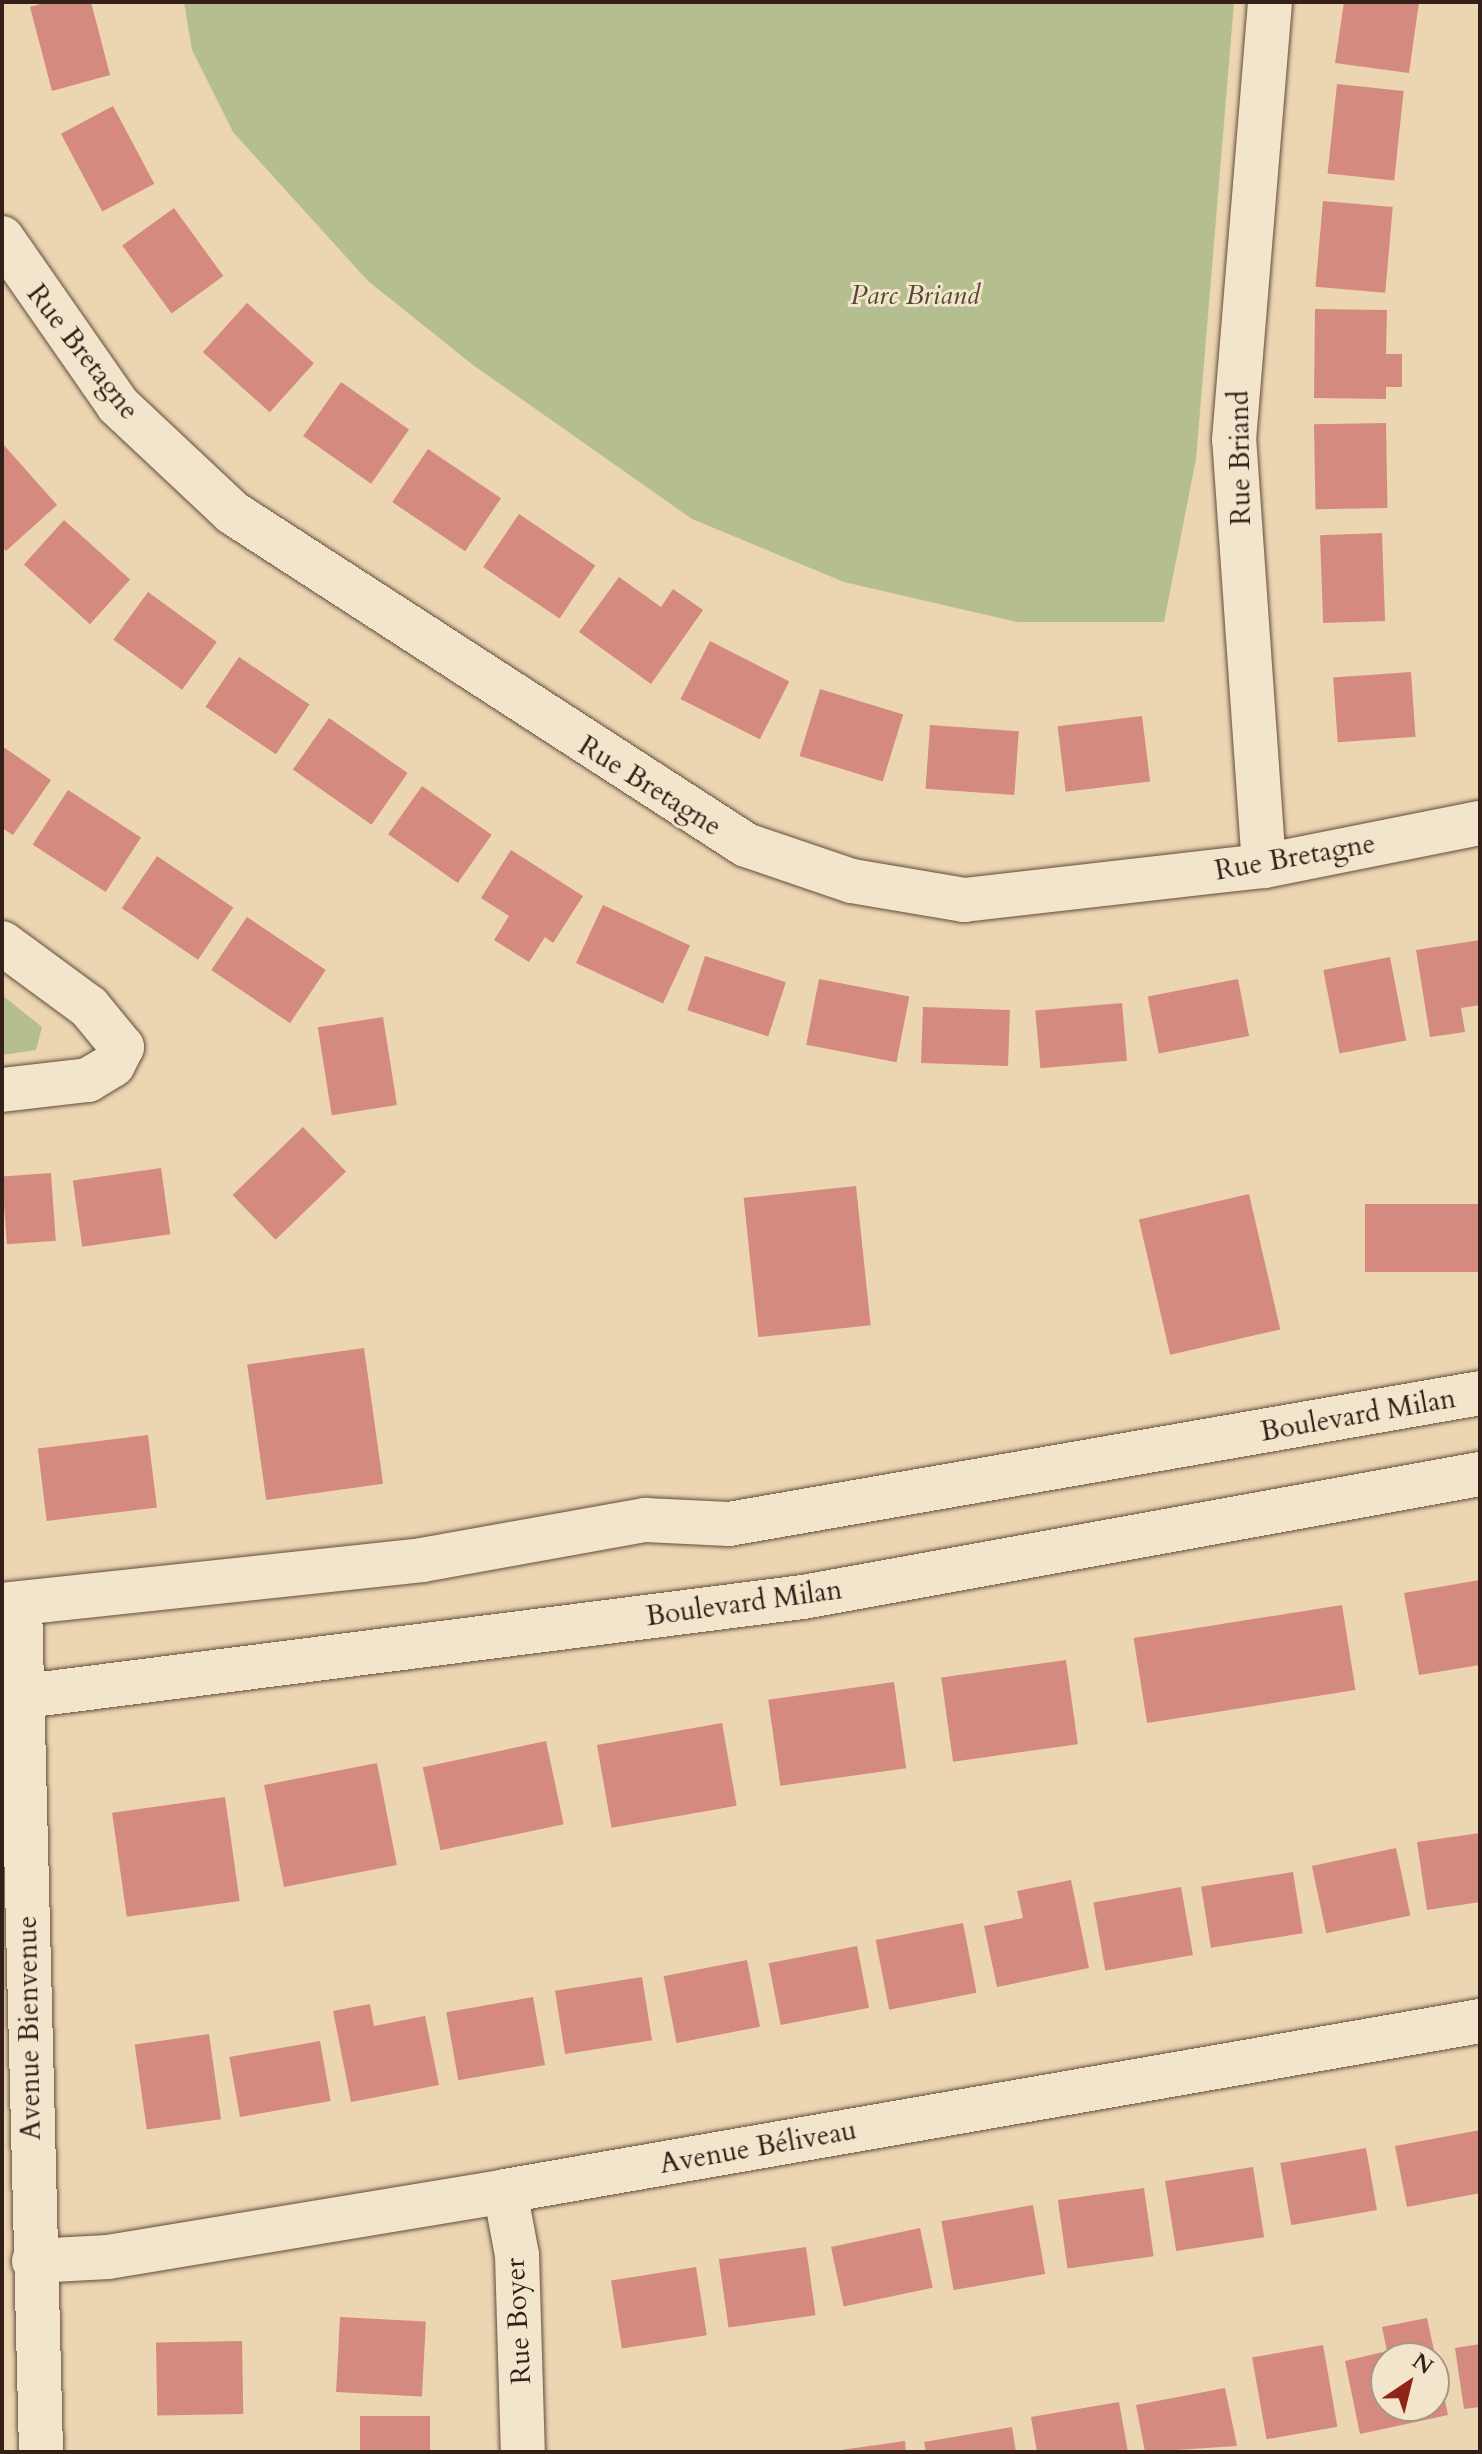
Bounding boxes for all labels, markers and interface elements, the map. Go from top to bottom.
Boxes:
street label: Rue Bretagne [20,278,146,426]
park label: Parc Briand [850,278,980,312]
street label: Rue Briand [1222,390,1258,526]
street label: Rue Bretagne [572,729,728,843]
street label: Rue Bretagne [1212,826,1378,888]
street label: Boulevard Milan [1258,1381,1458,1449]
street label: Boulevard Milan [644,1573,844,1633]
street label: Avenue Bienvenue [10,1915,48,2141]
street label: Avenue Béliveau [657,2113,859,2181]
street label: Rue Boyer [498,2257,538,2385]
north arrow [1370,2342,1450,2422]
text: N [1406,2346,1439,2382]

